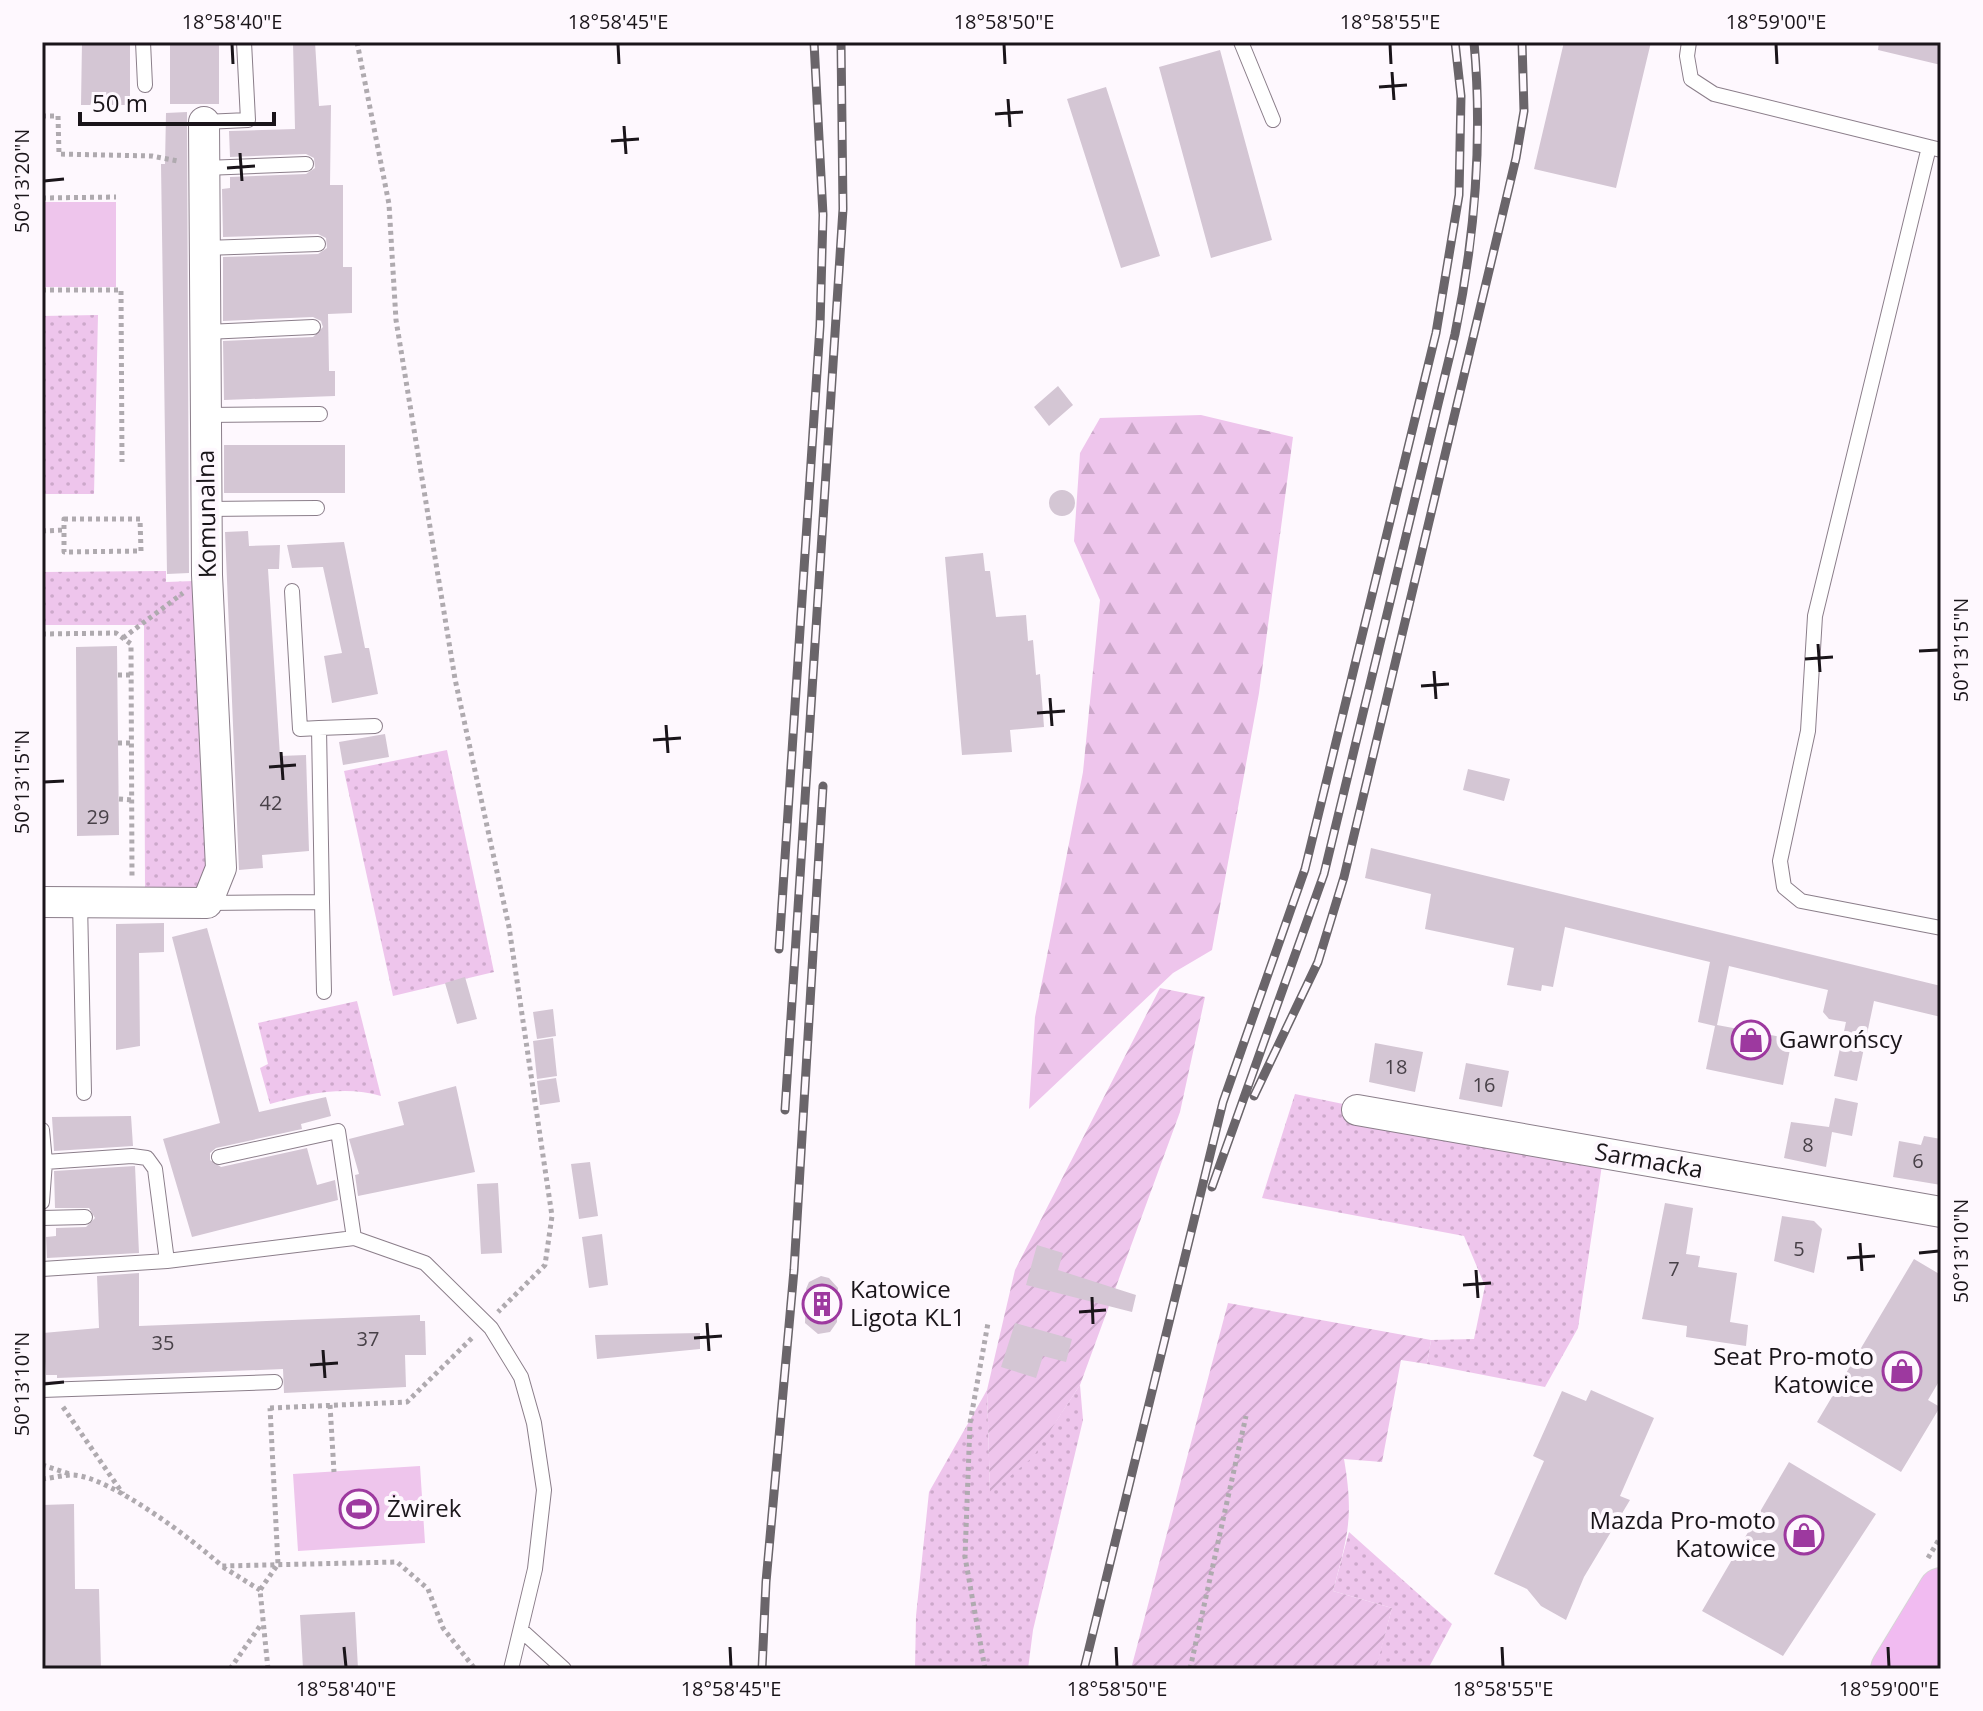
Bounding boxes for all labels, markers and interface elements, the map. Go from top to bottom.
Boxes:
text: 18°58'40"E [182,8,282,35]
text: 18°58'45"E [568,8,668,35]
text: 18°58'50"E [954,8,1054,35]
text: 18°58'55"E [1340,8,1440,35]
text: 18°59'00"E [1726,8,1826,35]
scale bar [80,76,274,126]
text: 50 m [92,86,148,119]
text: 50°13'20"N [8,129,35,233]
street label: Komunalna [188,450,223,578]
text: 50°13'15"N [1947,598,1974,702]
text: 50°13'15"N [8,730,35,834]
house number: 42 [260,789,282,816]
house number: 29 [87,803,109,830]
shop icon: Gawrońscy [1730,1019,1772,1061]
place label: Gawrońscy [1779,1022,1903,1055]
house number: 18 [1385,1053,1407,1080]
house number: 16 [1473,1071,1495,1098]
house number: 8 [1802,1131,1814,1158]
street label: Sarmacka [1593,1134,1706,1185]
house number: 6 [1912,1147,1924,1174]
text: 50°13'10"N [1947,1199,1974,1303]
house number: 5 [1793,1235,1805,1262]
house number: 7 [1668,1255,1680,1282]
place label: Katowice Ligota KL1 [850,1272,965,1333]
building icon: Katowice Ligota KL1 [801,1283,843,1325]
house number: 37 [357,1325,379,1352]
house number: 35 [152,1329,174,1356]
text: 50°13'10"N [8,1332,35,1436]
place label: Seat Pro-moto Katowice [1713,1339,1874,1400]
shop icon: Seat Pro-moto Katowice [1881,1350,1923,1392]
sports icon: Żwirek [338,1488,380,1530]
place label: Żwirek [387,1491,462,1524]
place label: Mazda Pro-moto Katowice [1590,1503,1776,1564]
shop icon: Mazda Pro-moto Katowice [1783,1514,1825,1556]
text: 18°58'40"E [296,1675,396,1702]
text: 18°58'45"E [681,1675,781,1702]
text: 18°58'50"E [1067,1675,1167,1702]
text: 18°58'55"E [1453,1675,1553,1702]
text: 18°59'00"E [1839,1675,1939,1702]

